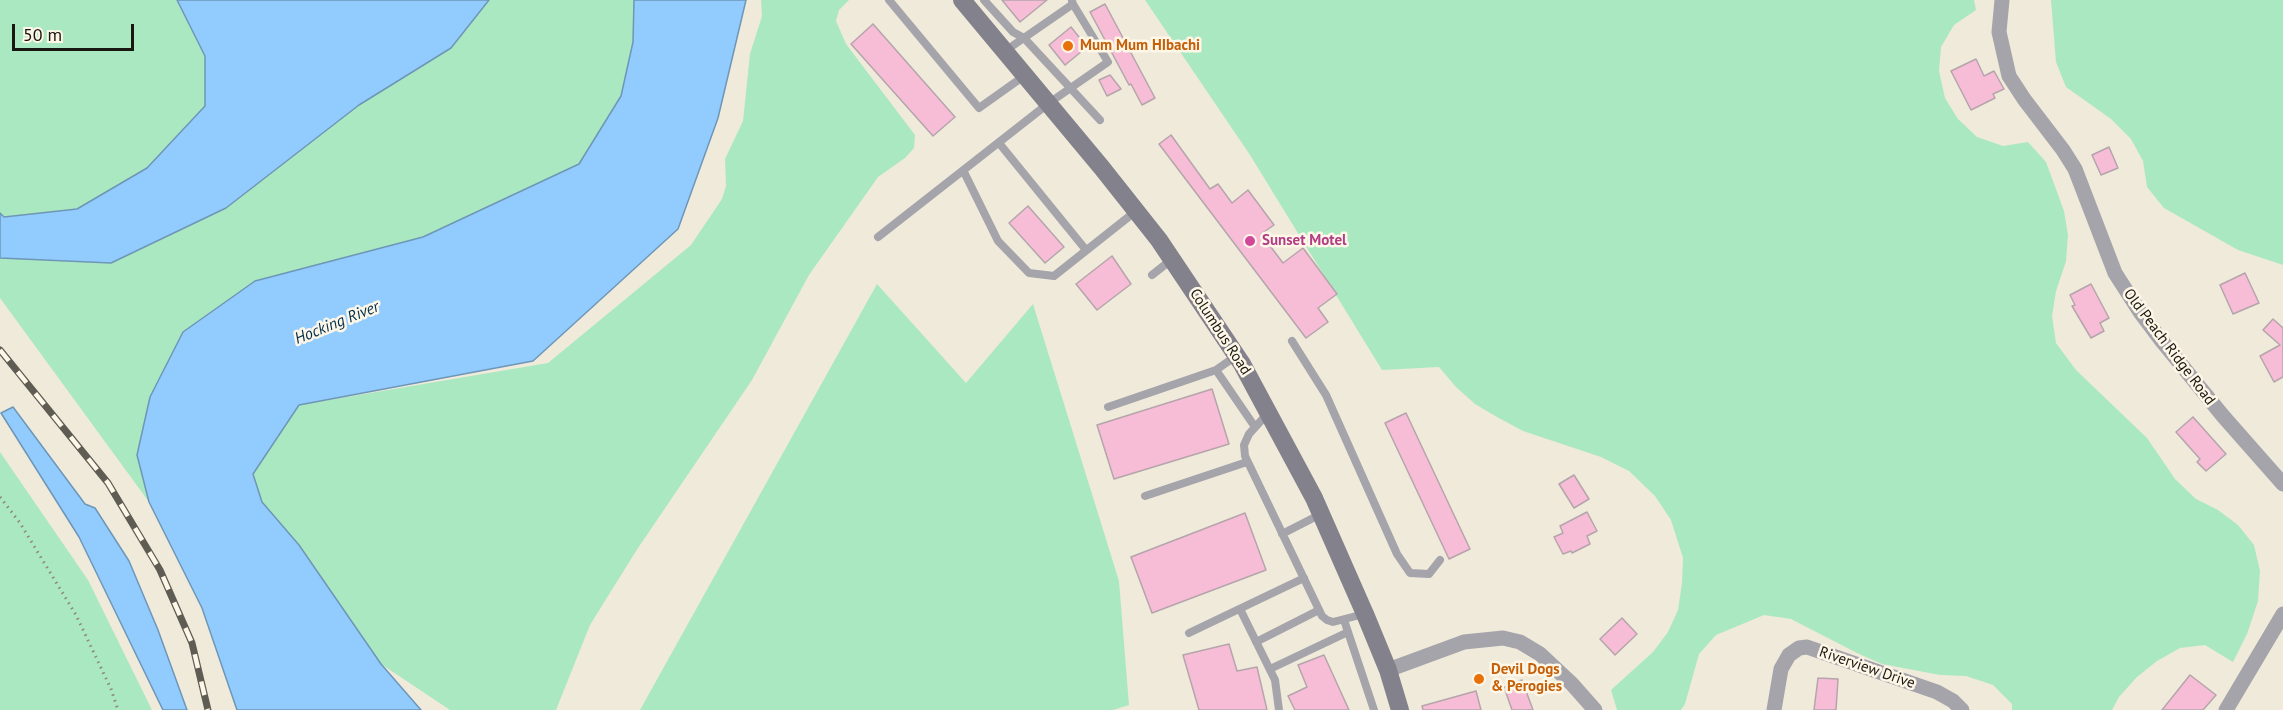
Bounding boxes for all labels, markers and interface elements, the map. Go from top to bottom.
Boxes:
scale bar [15,12,136,50]
text: 50 m [23,23,62,46]
place label: Mum Mum HIbachi [1080,37,1200,55]
marker: Mum Mum HIbachi [1061,39,1075,53]
place label: Sunset Motel [1262,232,1346,250]
marker: Sunset Motel [1243,234,1257,248]
street label: Old Peach Ridge Road [2119,285,2219,409]
street label: Columbus Road [1185,286,1255,378]
water label: Hocking River [292,297,382,349]
street label: Riverview Drive [1817,643,1917,693]
place label: Devil Dogs & Perogies [1491,661,1562,696]
marker: Devil Dogs & Perogies [1472,672,1486,686]

